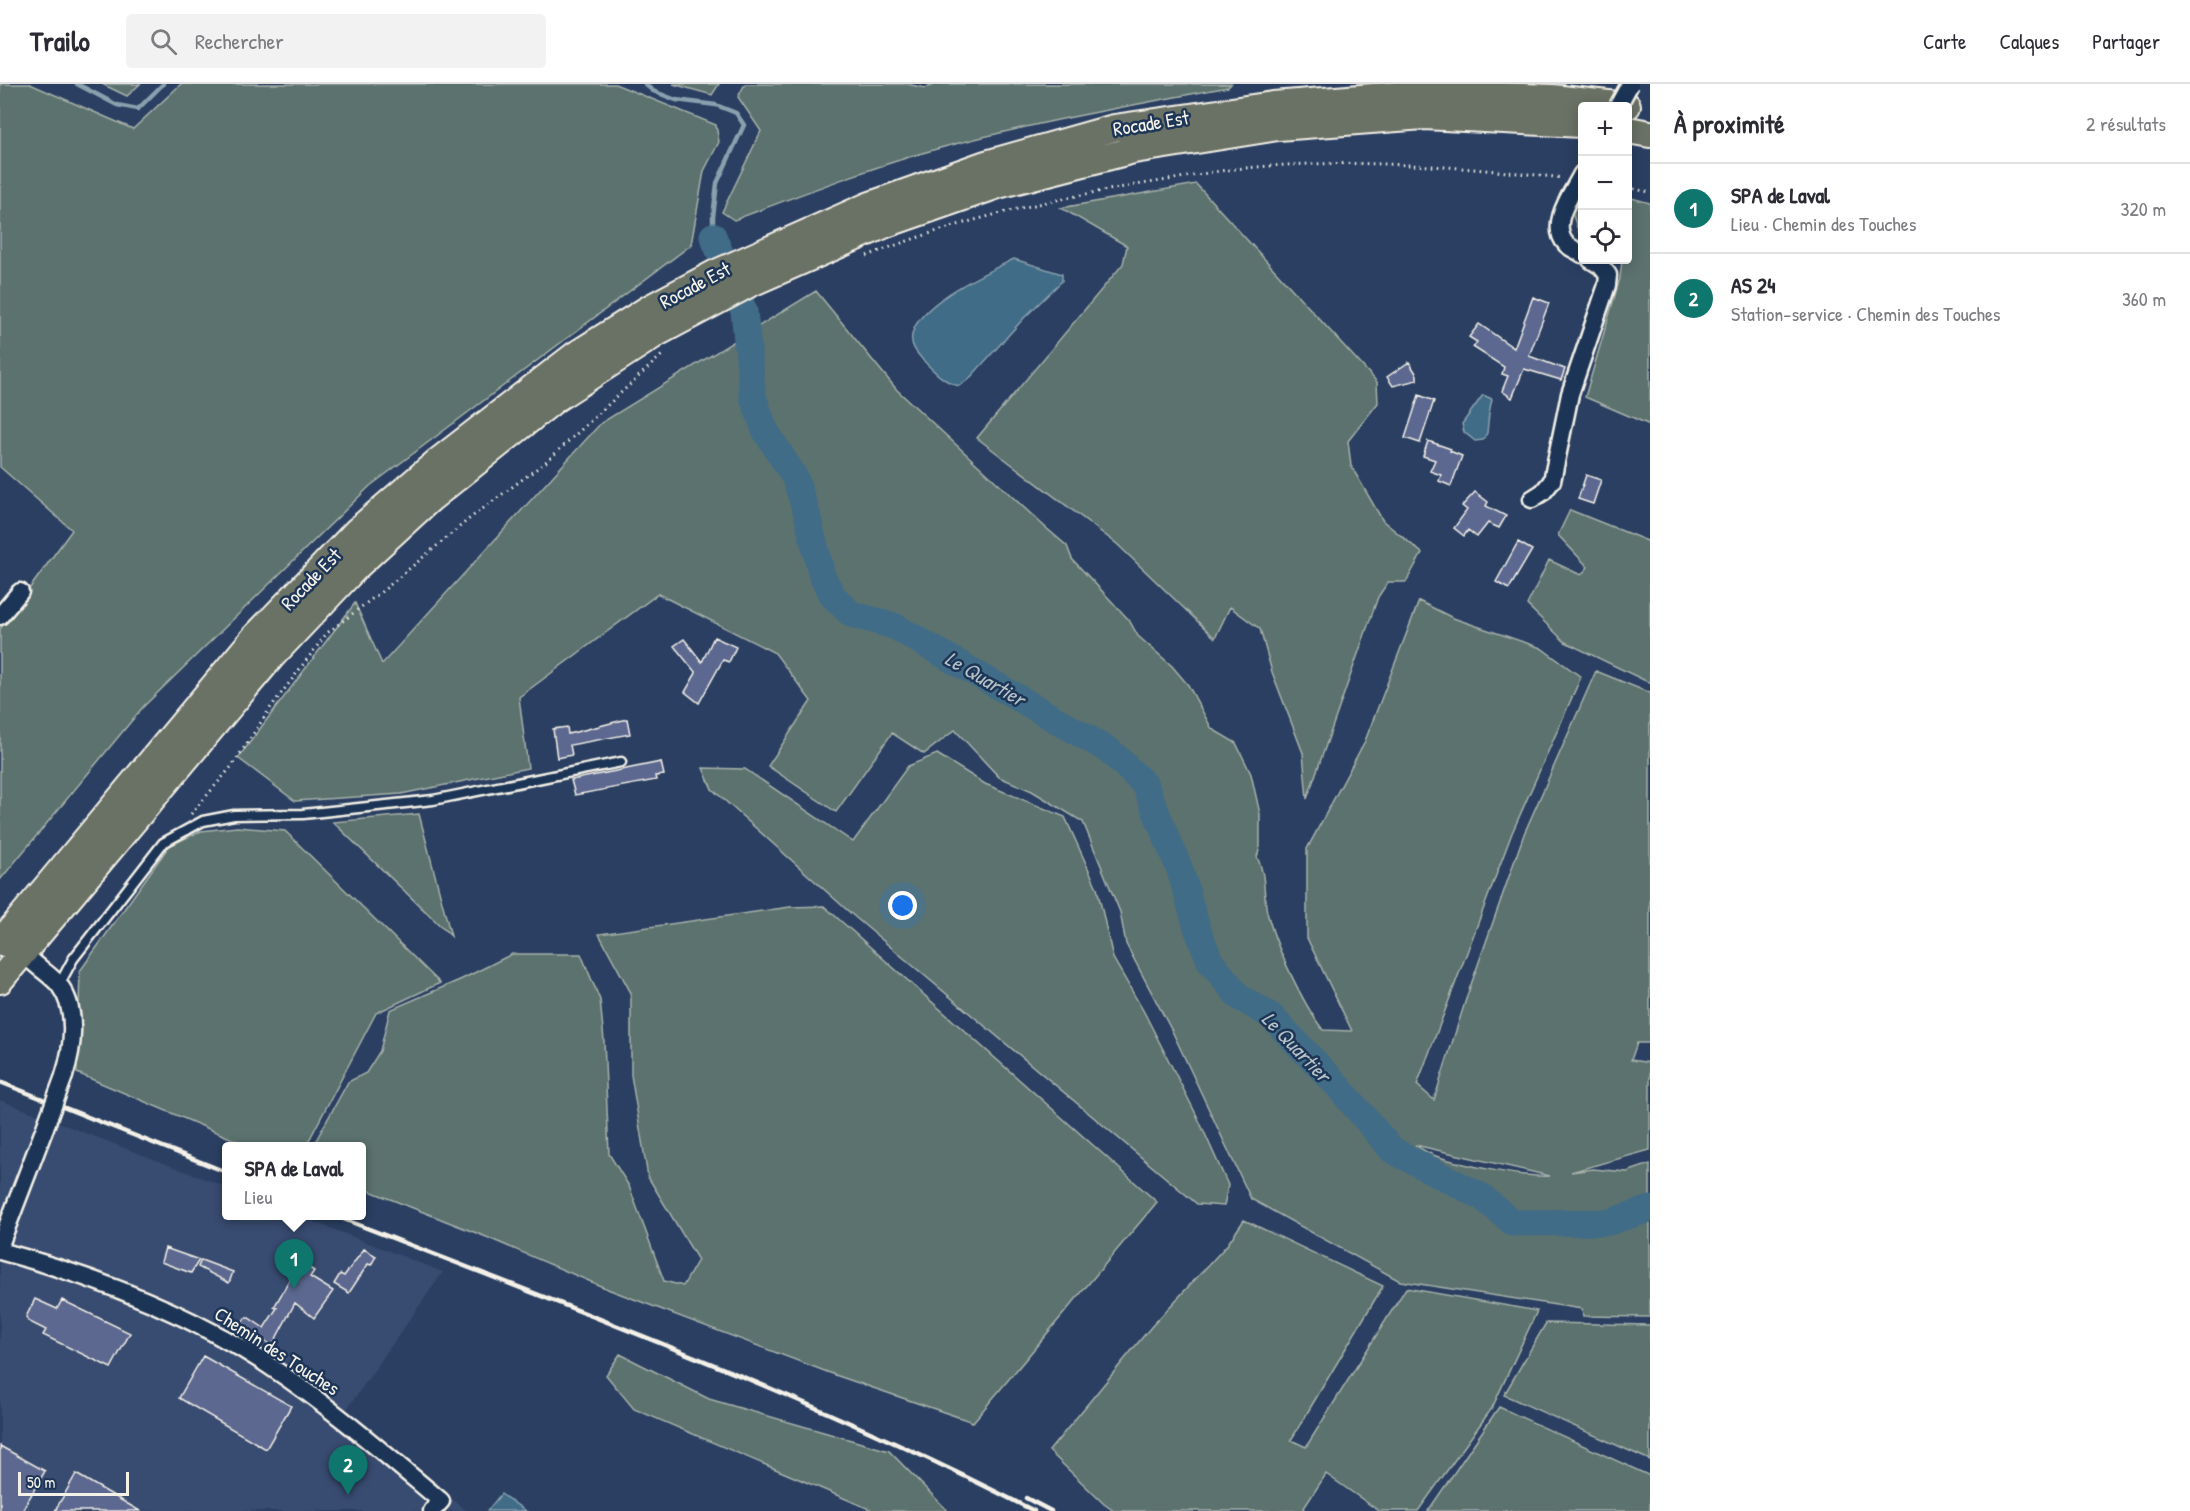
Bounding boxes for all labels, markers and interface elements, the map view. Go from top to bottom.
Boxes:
search box [126,14,546,68]
text: Trailo [30,22,90,60]
icon: search [147,25,180,58]
text: Rechercher [195,26,284,56]
text: Carte [1923,27,1966,56]
text: Calques [1999,27,2059,56]
text: Partager [2092,27,2160,56]
map controls [1578,102,1632,264]
button: + [1578,102,1632,156]
street label: Rocade Est [1111,103,1192,142]
text: À proximité [1674,106,1785,141]
text: 2 résultats [2086,110,2166,137]
button: − [1578,156,1632,210]
text: SPA de Laval [1731,180,1830,210]
text: 1 [1690,195,1697,222]
text: 320 m [2121,195,2166,222]
button: locate [1578,210,1632,264]
text: Lieu · Chemin des Touches [1731,210,1916,237]
street label: Rocade Est [655,254,736,314]
text: AS 24 [1731,270,1775,300]
text: 2 [1689,285,1698,312]
text: 360 m [2122,285,2166,312]
text: Station-service · Chemin des Touches [1731,300,2001,327]
street label: Rocade Est [274,541,348,616]
water label: Le Quartier [940,644,1033,715]
your location [888,891,917,920]
water label: Le Quartier [1255,1005,1339,1090]
popup [222,1142,366,1220]
text: SPA de Laval [245,1153,343,1183]
text: Lieu [245,1183,272,1210]
pin: 1 [274,1240,314,1289]
street label: Chemin des Touches [209,1300,345,1401]
pin: 2 [328,1446,368,1495]
scale bar [18,1469,129,1496]
text: 50 m [27,1471,56,1493]

